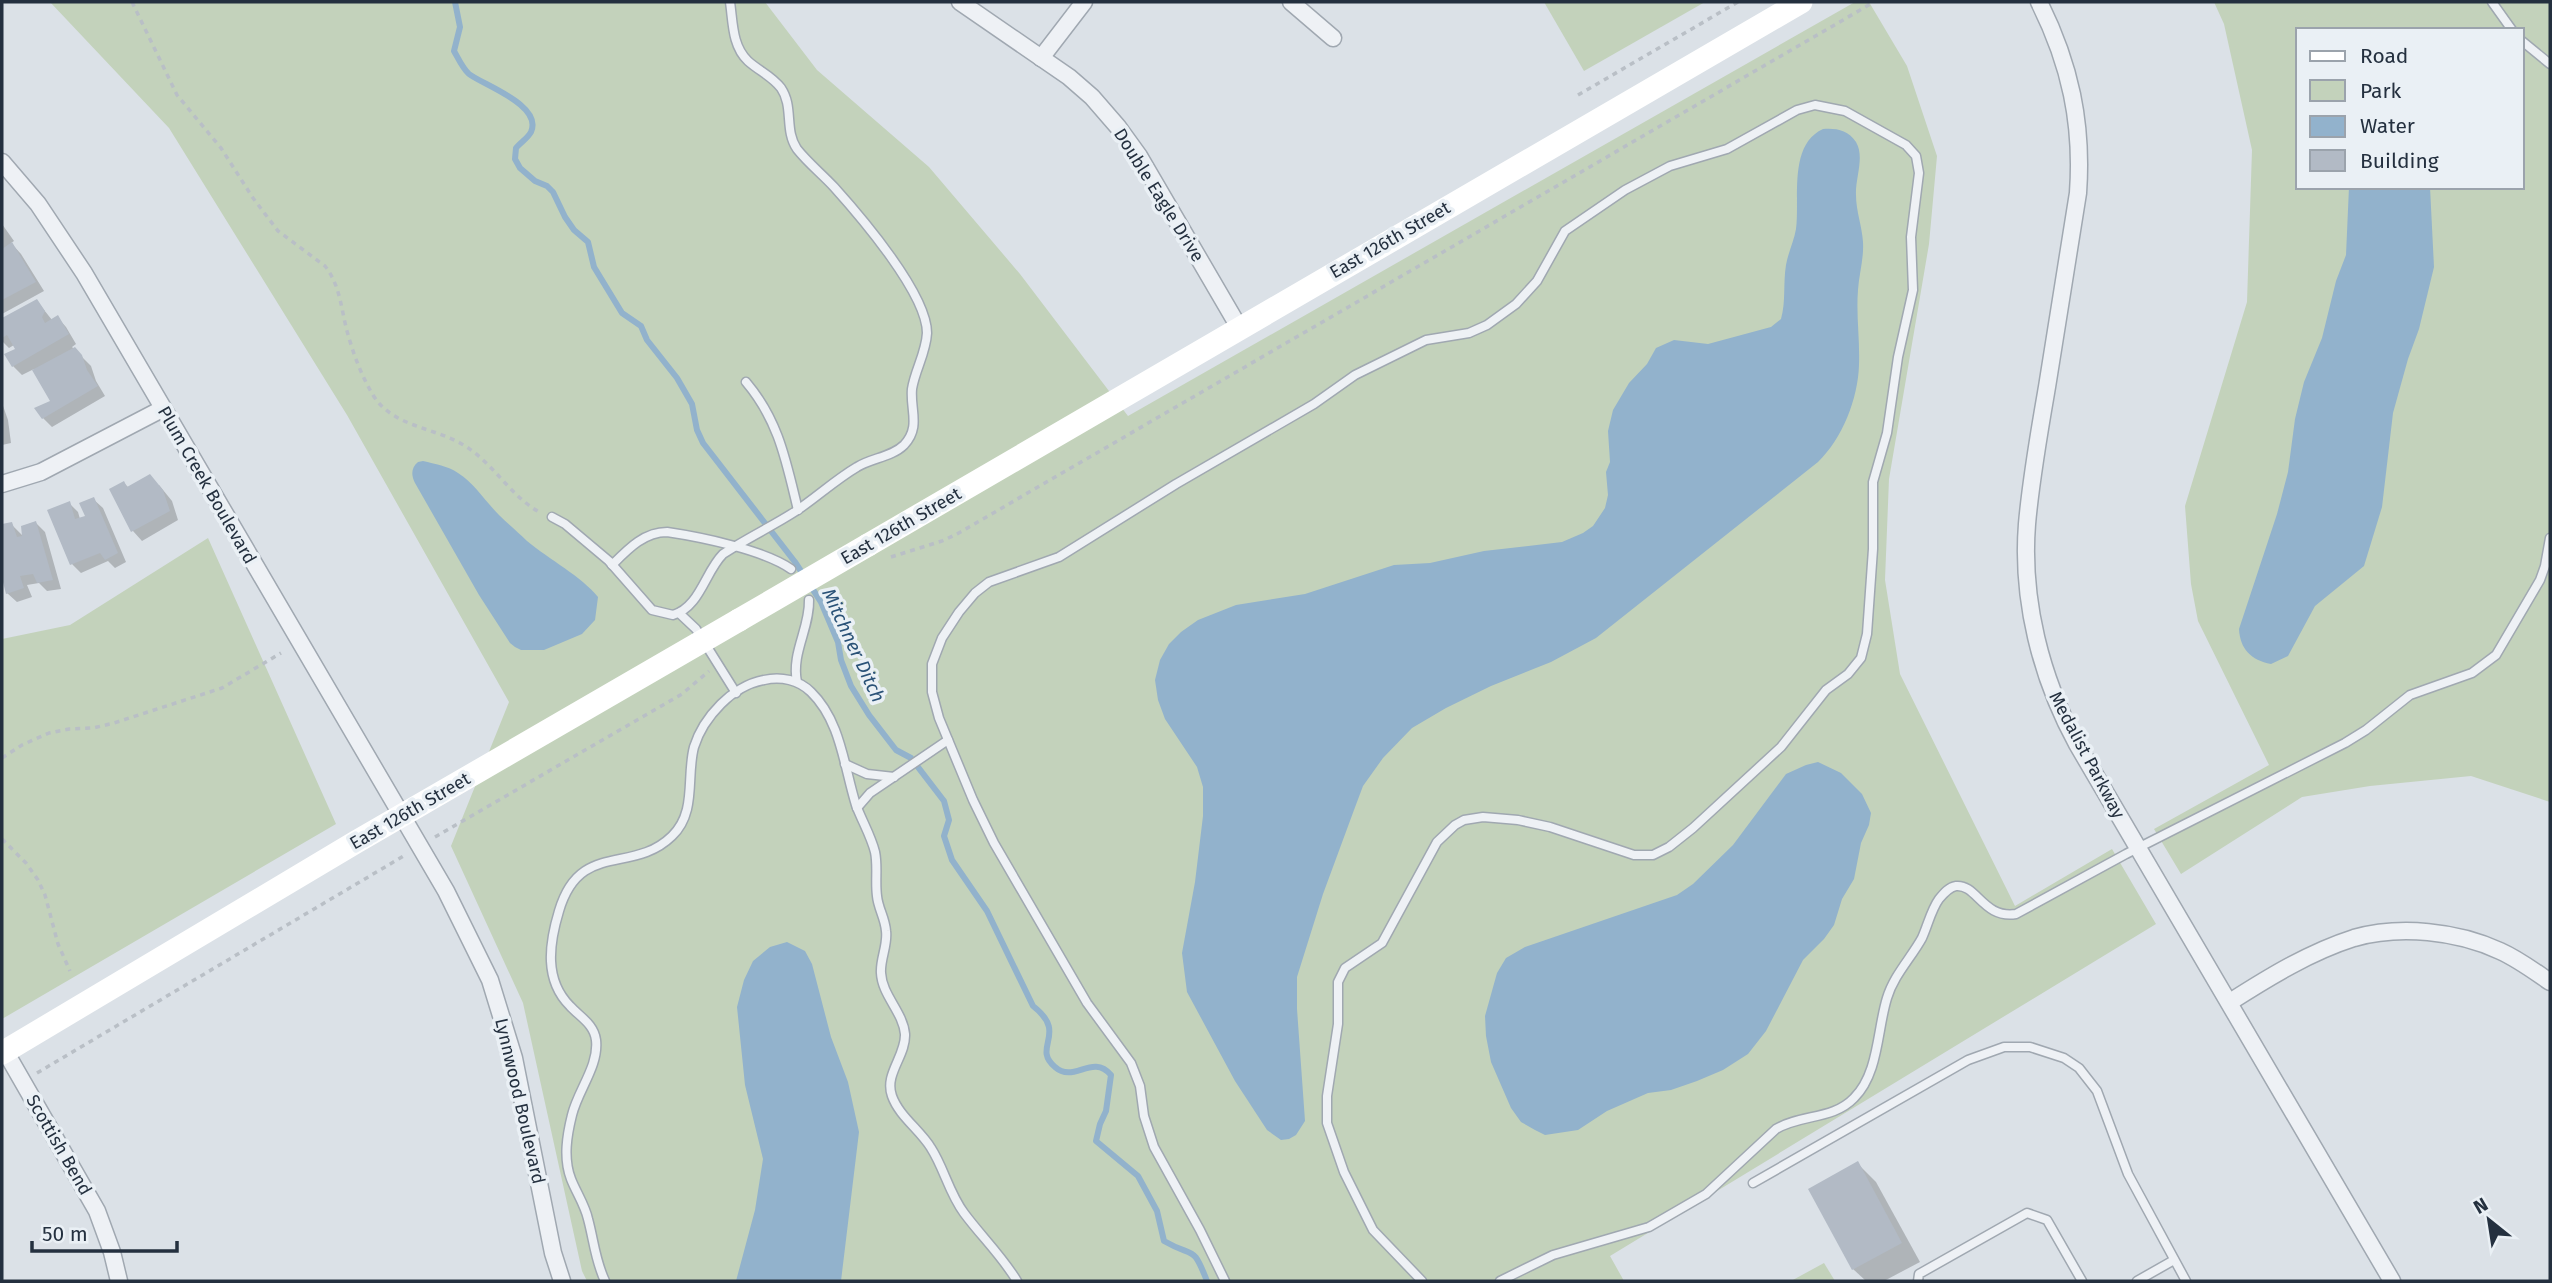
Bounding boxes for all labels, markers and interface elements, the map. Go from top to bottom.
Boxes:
legend [2296,28,2524,189]
text: Road [2360,43,2408,69]
text: Park [2360,78,2402,104]
text: Water [2360,113,2415,139]
street label: Double Eagle Drive [1109,124,1209,266]
text: Building [2360,148,2439,174]
street label: East 126th Street [1326,196,1455,283]
street label: Plum Creek Boulevard [153,402,261,568]
street label: East 126th Street [837,482,966,569]
water label: Mitchner Ditch [817,585,890,706]
street label: Medalist Parkway [2044,688,2130,822]
street label: East 126th Street [346,767,475,854]
street label: Lynnwood Boulevard [490,1016,550,1186]
street label: Scottish Bend [21,1091,97,1199]
north arrow [2454,1185,2524,1255]
text: N [2470,1193,2492,1219]
scale bar [32,1210,177,1254]
text: 50 m [42,1221,88,1247]

